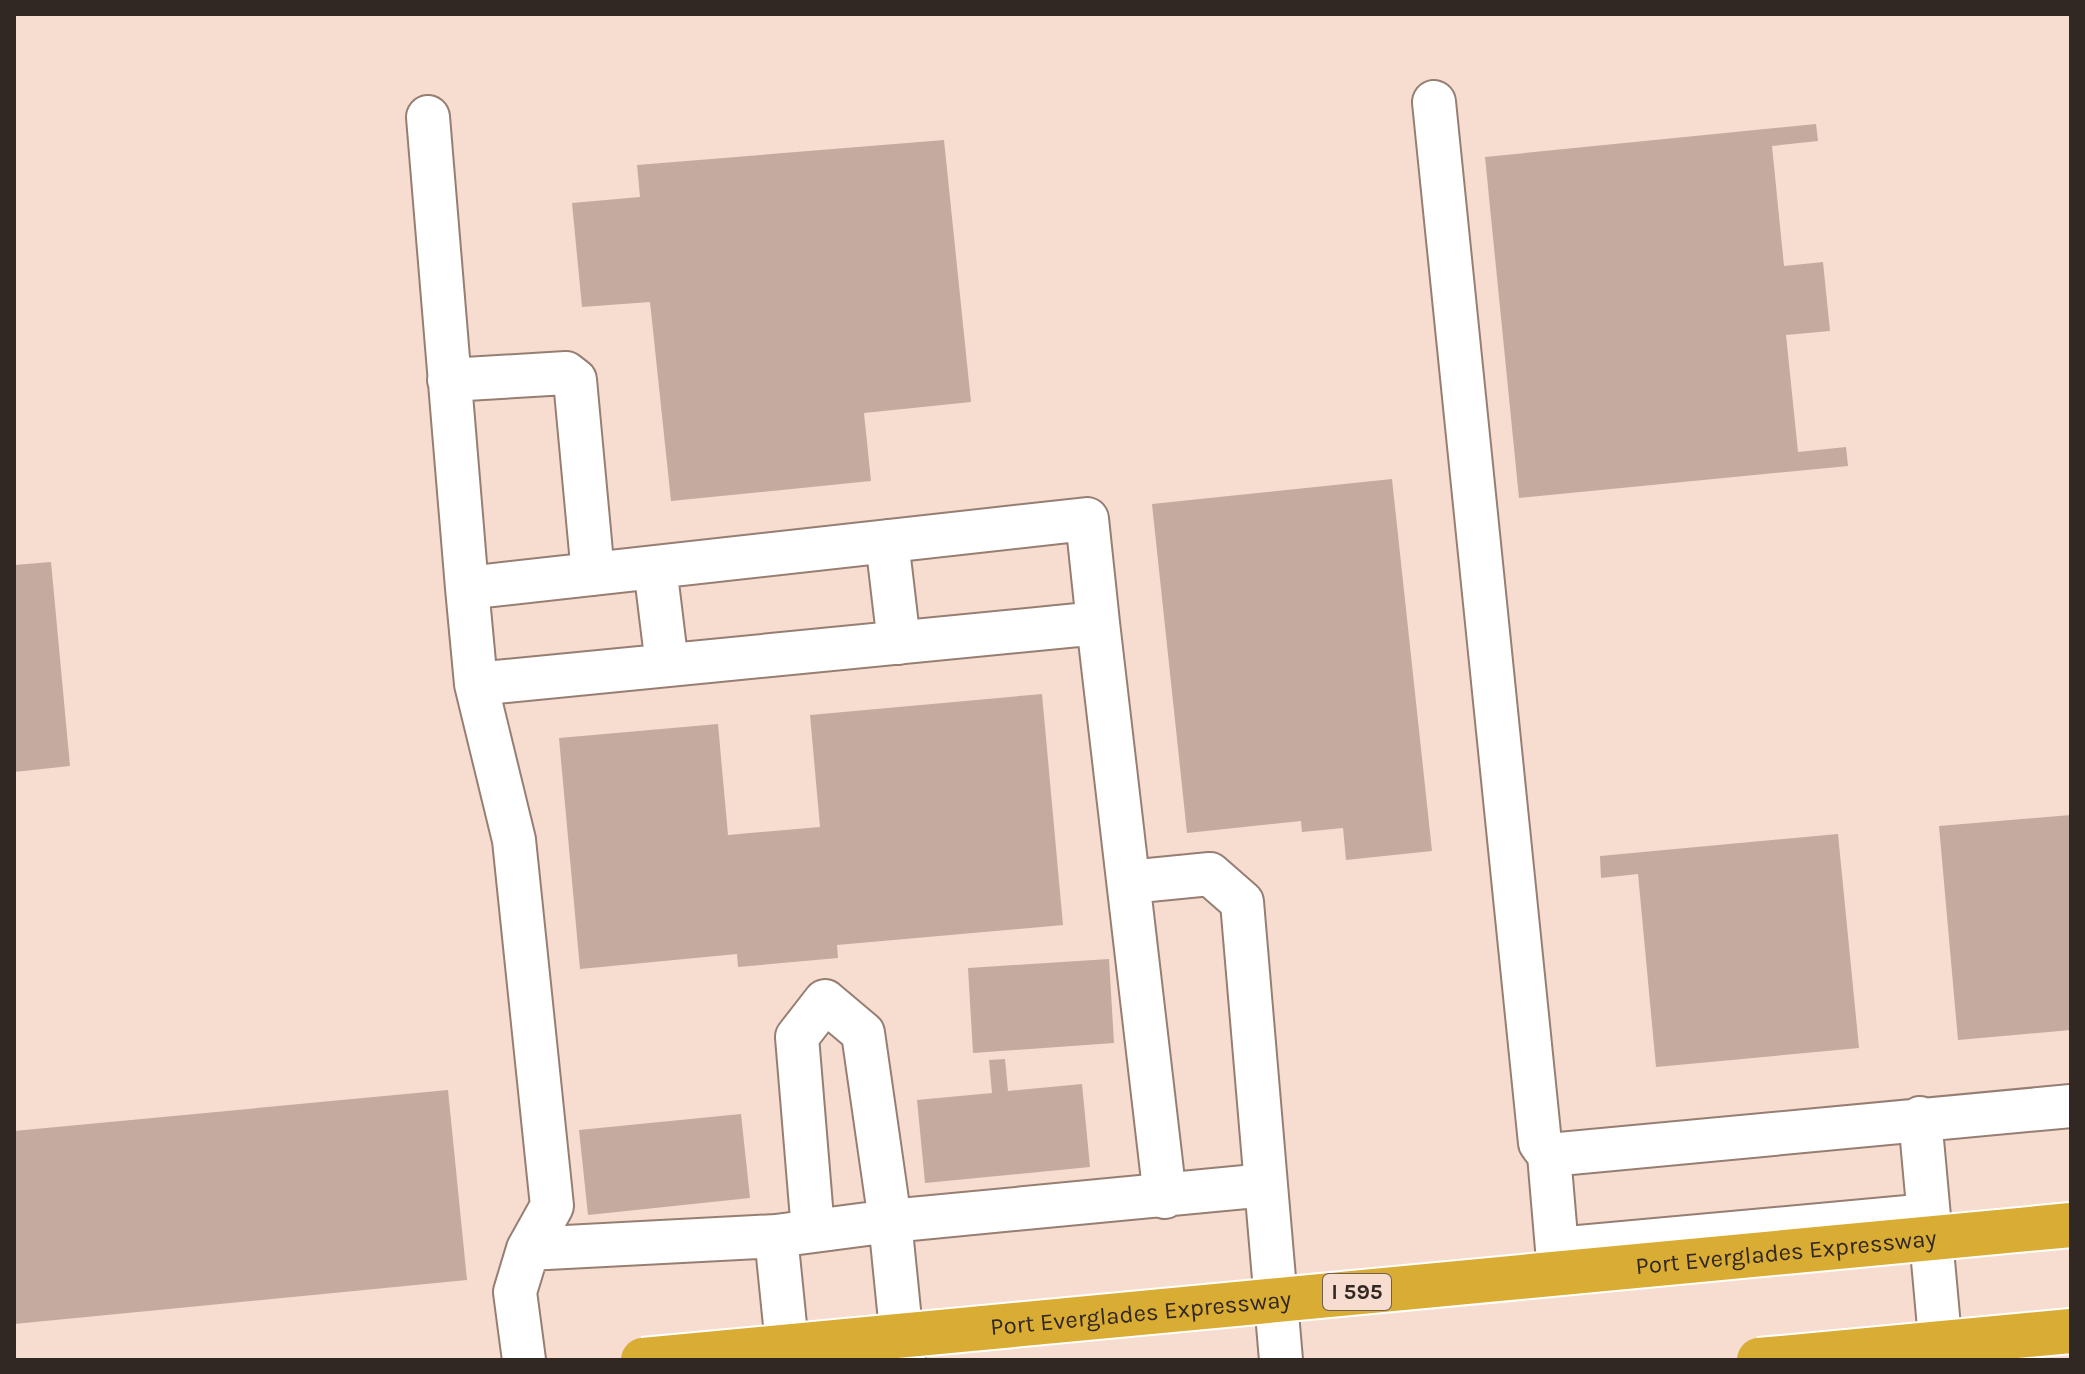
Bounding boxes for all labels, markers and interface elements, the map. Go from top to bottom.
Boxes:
street label: Port Everglades Expressway [1634,1224,1938,1280]
road number: I 595 [1323,1274,1391,1310]
street label: Port Everglades Expressway [989,1285,1293,1341]

